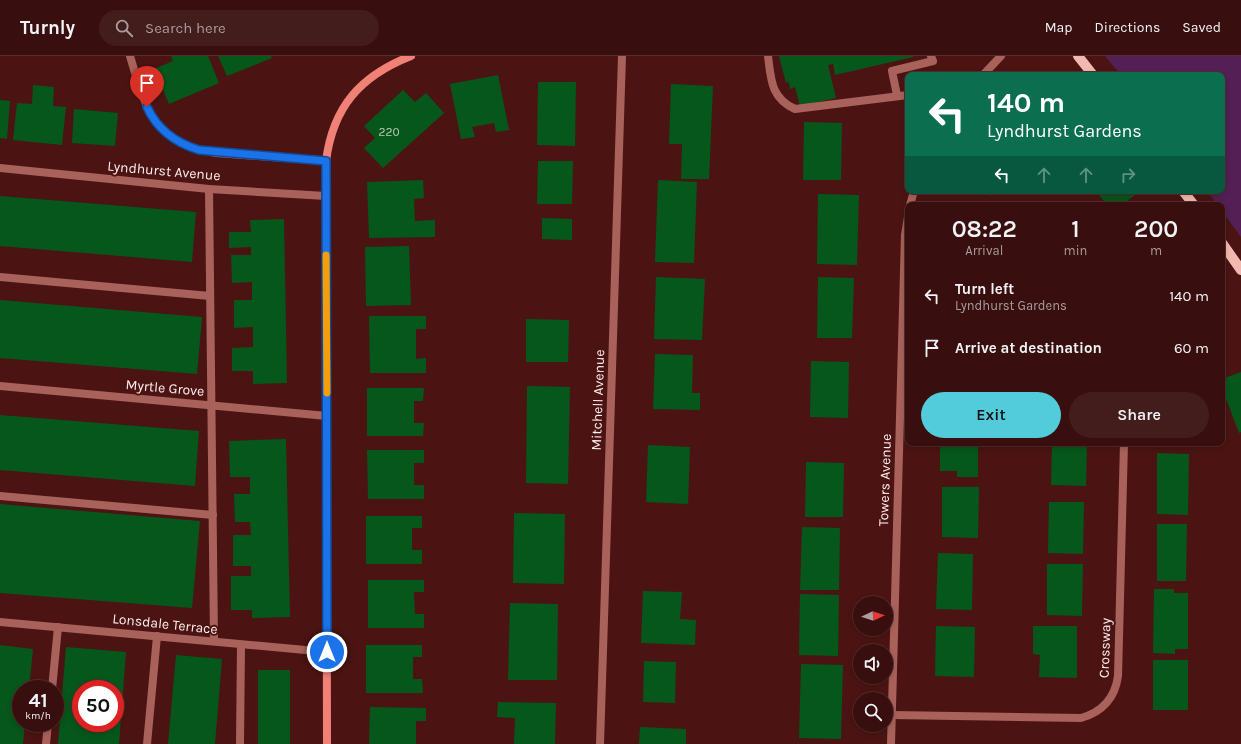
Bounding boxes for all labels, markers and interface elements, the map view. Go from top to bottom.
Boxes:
search box [99,10,379,46]
text: Turnly [20,17,75,39]
icon: search [113,17,135,39]
text: Search here [145,19,226,37]
text: Map [1045,19,1073,36]
text: Directions [1095,19,1160,36]
text: Saved [1182,19,1221,36]
pin [130,66,164,107]
icon: arrive [136,72,158,94]
text: 140 m [987,86,1065,119]
icon: left [921,88,973,140]
text: Lyndhurst Gardens [987,120,1142,142]
house number: 220 [378,125,400,139]
street label: Lyndhurst Avenue [107,158,221,184]
icon: left [991,164,1013,186]
icon: ahead [1033,164,1055,186]
icon: ahead [1075,164,1097,186]
icon: right [1117,164,1139,186]
text: 08:22 [952,215,1017,243]
text: 1 [1071,215,1080,243]
text: 200 [1134,215,1178,243]
text: Arrival [965,243,1003,258]
text: min [1064,243,1087,258]
text: m [1150,243,1162,258]
text: Turn left [955,280,1014,298]
icon: left [921,285,943,307]
text: 140 m [1169,287,1209,305]
text: Lyndhurst Gardens [955,298,1067,313]
icon: arrive [921,337,943,359]
text: Arrive at destination [955,339,1102,357]
text: 60 m [1174,339,1209,357]
street label: Mitchell Avenue [588,349,608,451]
street label: Myrtle Grove [125,376,205,400]
button: Exit [921,392,1061,438]
button: Share [1069,392,1209,438]
street label: Towers Avenue [875,433,895,527]
north arrow [853,596,893,636]
map controls [853,596,893,732]
street label: Lonsdale Terrace [111,610,219,638]
street label: Crossway [1095,617,1115,678]
position arrow [306,631,348,673]
button: sound [853,644,893,684]
speed limit sign: 50 [72,680,124,732]
text: 41 [28,689,48,712]
button: search [853,692,893,732]
text: km/h [25,710,51,722]

